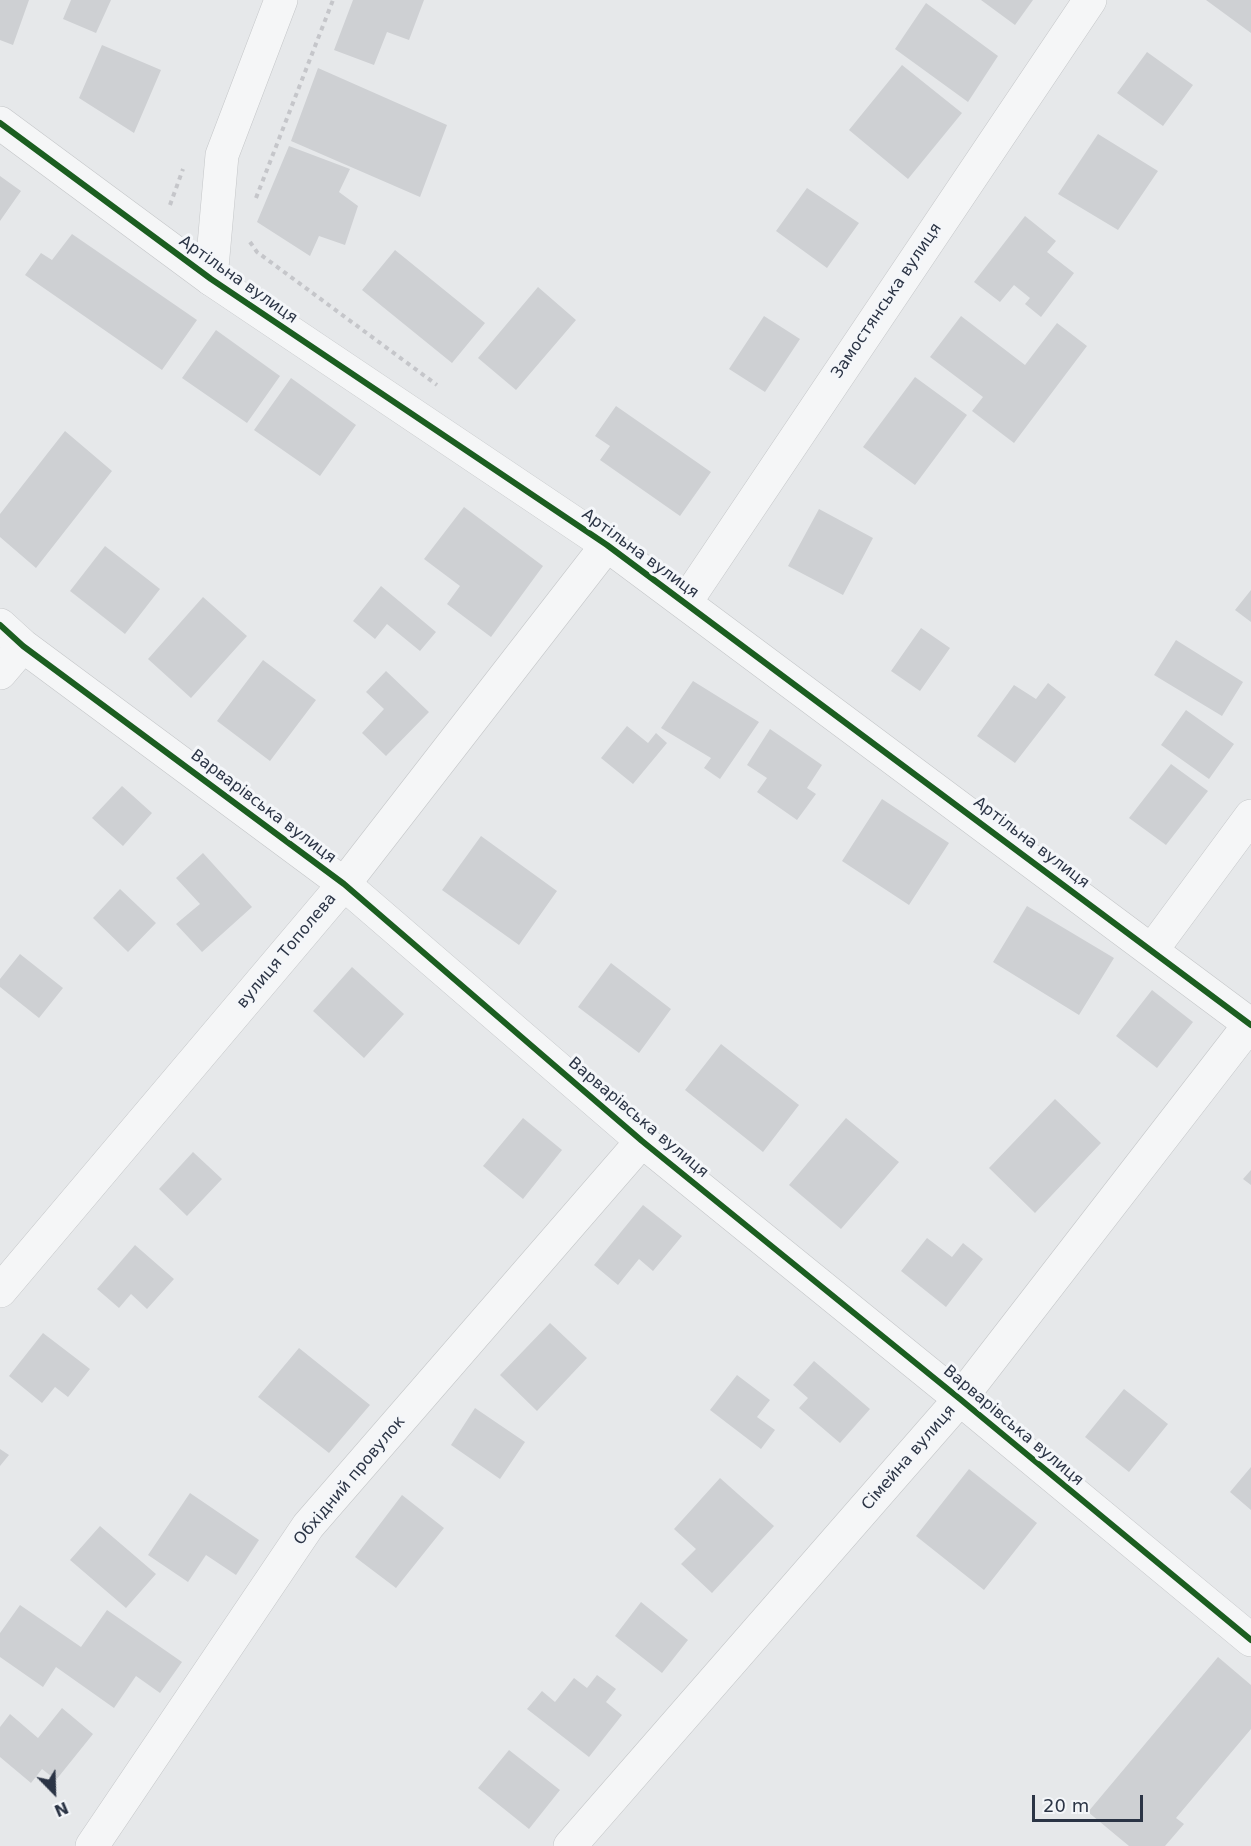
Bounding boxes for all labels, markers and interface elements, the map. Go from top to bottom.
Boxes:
street label: Замостянська вулиця [828,220,946,382]
street label: Артільна вулиця [175,232,301,328]
street label: Артільна вулиця [578,505,702,603]
street label: Варварівська вулиця [187,746,339,868]
street label: Артільна вулиця [969,793,1093,893]
street label: вулиця Тополева [233,890,341,1012]
street label: Варварівська вулиця [564,1054,712,1182]
street label: Варварівська вулиця [939,1362,1087,1490]
street label: Сімейна вулиця [858,1401,960,1515]
street label: Обхідний провулок [290,1412,410,1550]
north arrow [24,1762,84,1822]
scale bar [1035,1783,1146,1821]
text: 20 m [1043,1795,1089,1816]
text: N [51,1798,71,1820]

